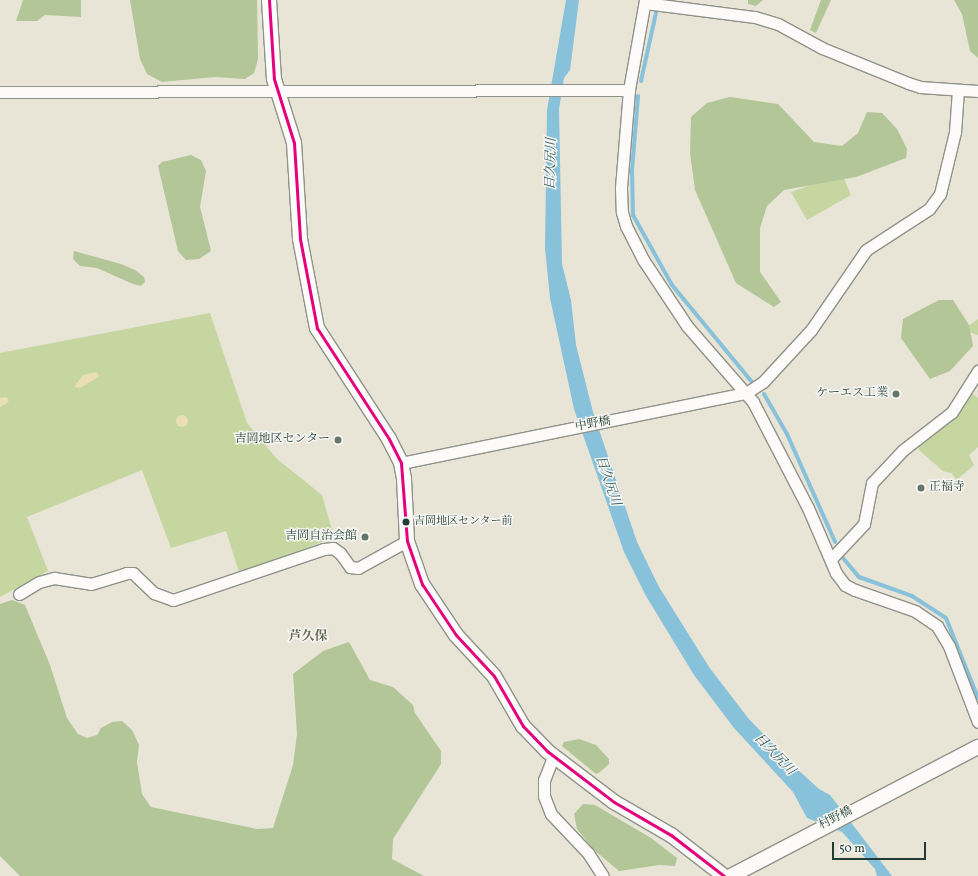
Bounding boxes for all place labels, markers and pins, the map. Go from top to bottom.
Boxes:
place label: ケーエス工業 [816,387,888,401]
marker: ケーエス工業 [891,389,901,399]
place label: 吉岡地区センター [234,433,330,447]
marker: 吉岡地区センター [333,435,343,445]
place label: 正福寺 [929,481,965,495]
marker: 正福寺 [916,483,926,493]
place label: 吉岡地区センター前 [414,515,513,529]
marker: 吉岡地区センター前 [401,517,411,527]
place label: 吉岡自治会館 [285,530,357,544]
marker: 吉岡自治会館 [360,532,370,542]

